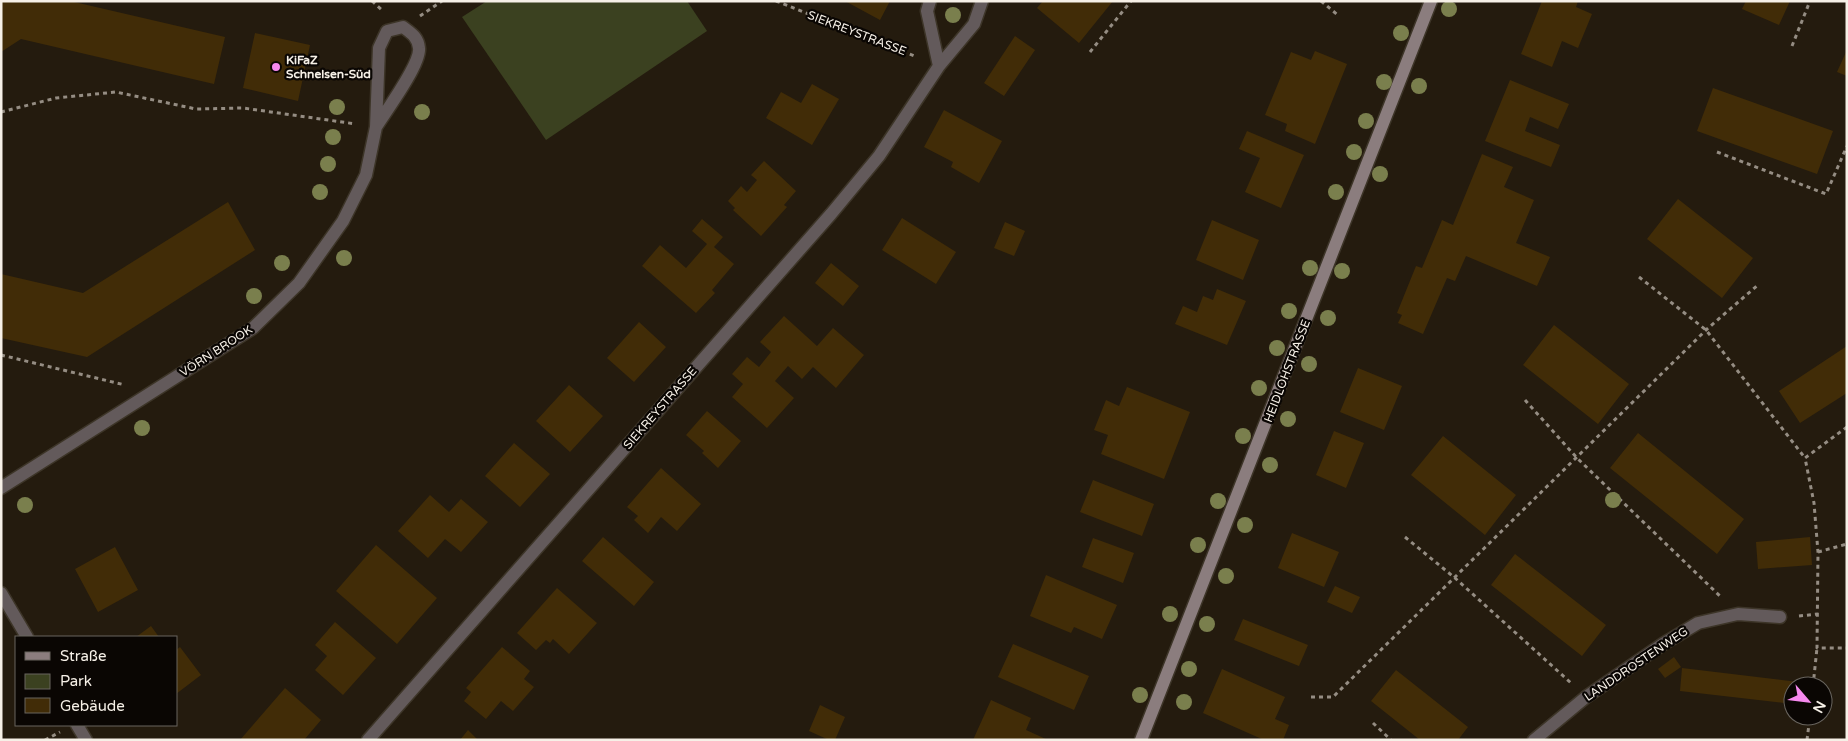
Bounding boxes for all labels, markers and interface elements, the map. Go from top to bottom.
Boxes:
street label: SIEKREYSTRASSE [806,8,909,58]
place label: KiFaZ Schnelsen-Süd [286,53,371,81]
marker: KiFaZ Schnelsen-Süd [270,61,282,73]
street label: HEIDLOHSTRASSE [1261,317,1313,424]
street label: VÖRN BROOK [177,322,255,380]
street label: SIEKREYSTRASSE [620,364,700,452]
street label: LANDDROSTENWEG [1582,624,1690,704]
legend [15,636,178,726]
text: Straße [60,647,106,665]
text: Park [60,672,92,690]
north arrow [1783,676,1833,726]
text: Gebäude [60,697,125,715]
text: N [1809,698,1829,716]

